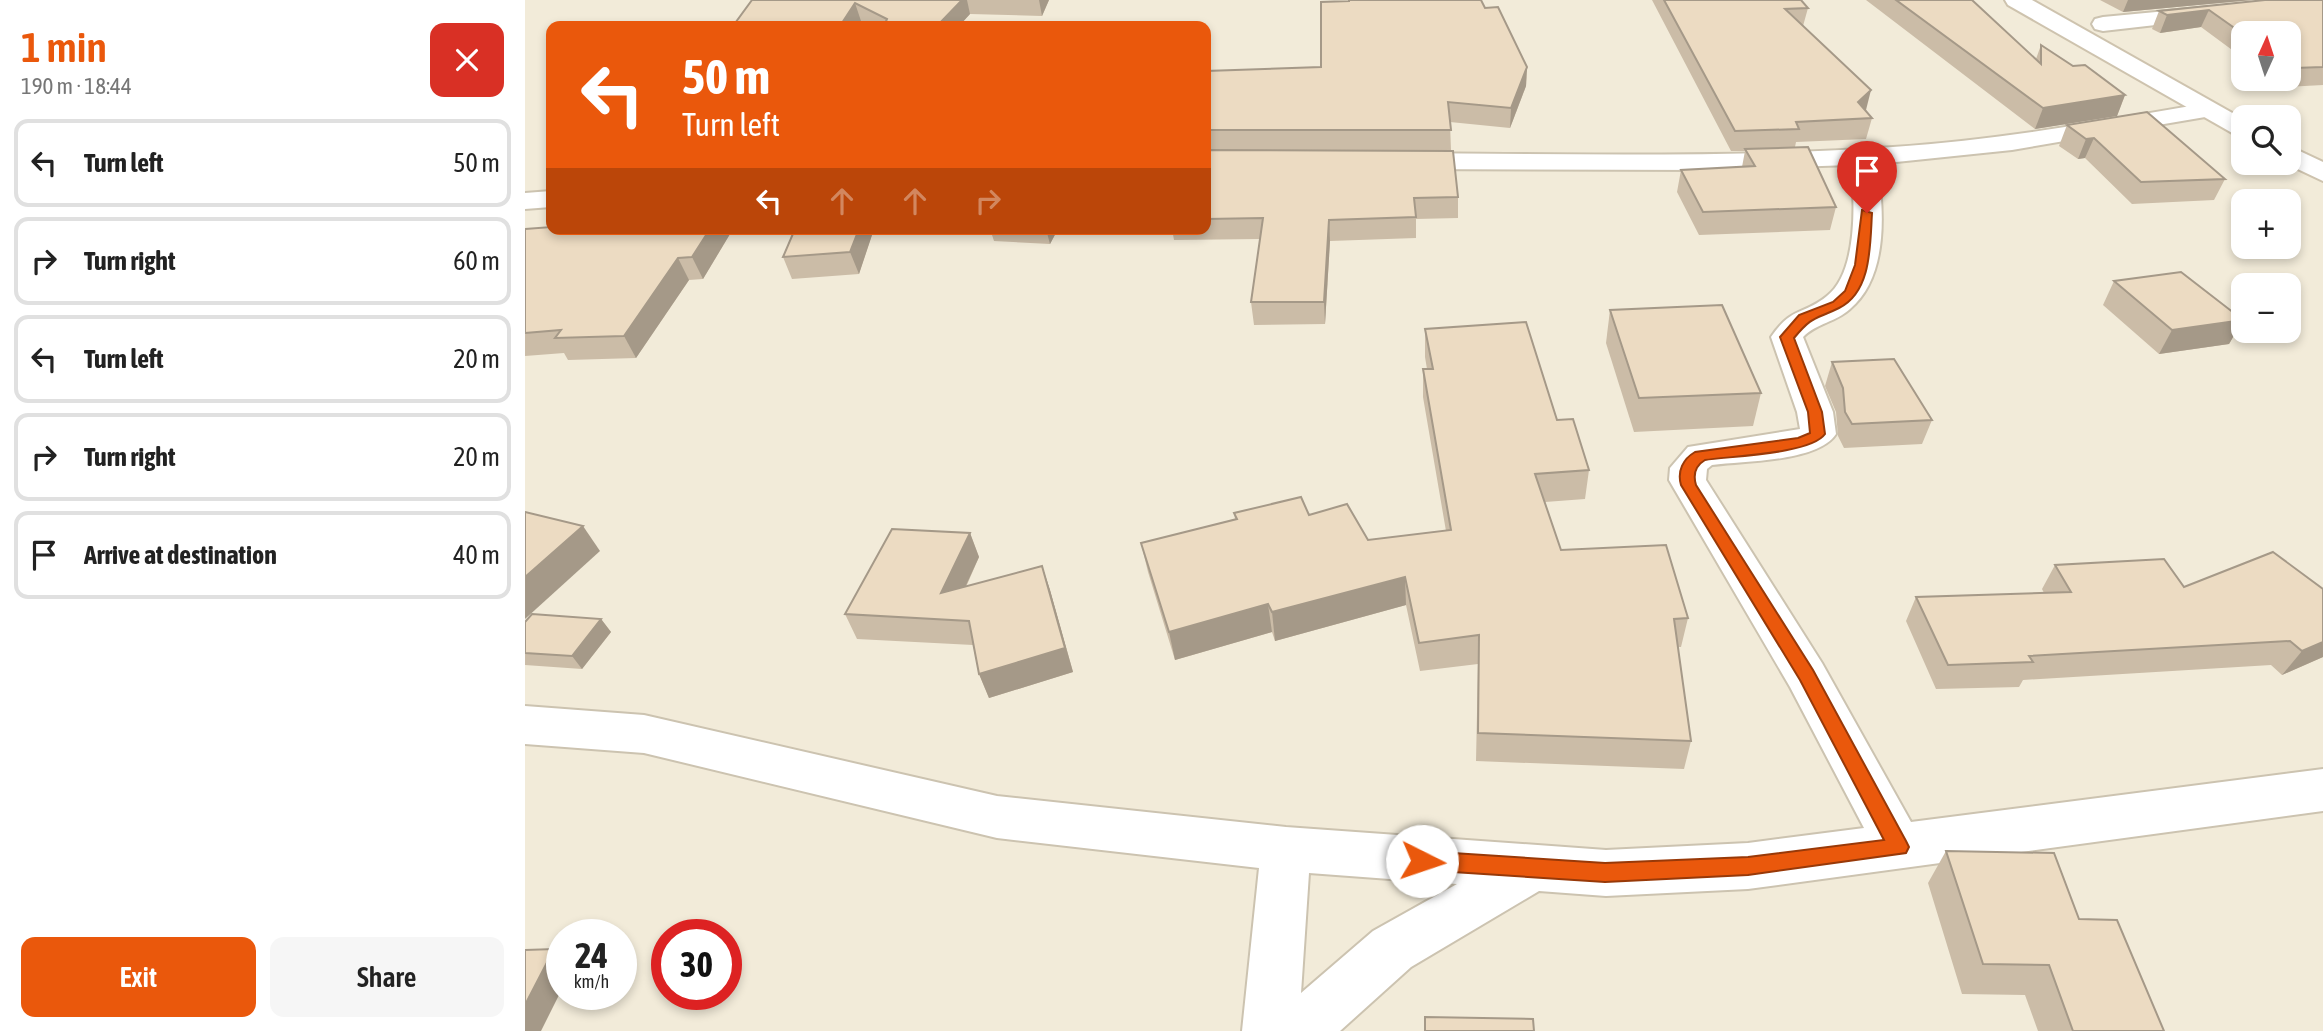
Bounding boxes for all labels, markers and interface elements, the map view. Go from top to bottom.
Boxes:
north arrow [2231,21,2301,91]
map controls [2231,21,2301,343]
text: 1 min [21,23,107,71]
button: close [430,23,504,97]
text: 50 m [682,48,770,104]
icon: left [567,49,658,140]
text: 190 m · 18:44 [21,73,132,99]
button: search [2231,105,2301,175]
text: Turn left [682,106,780,143]
pin [1837,141,1897,213]
icon: left [25,144,63,182]
text: Turn left [84,148,164,178]
text: 50 m [453,148,500,178]
icon: arrive [1848,152,1886,190]
icon: left [750,182,788,220]
icon: ahead [823,182,861,220]
icon: ahead [896,182,934,220]
icon: right [969,182,1007,220]
button: + [2231,189,2301,259]
icon: right [25,242,63,280]
text: Turn right [84,246,175,276]
text: 60 m [453,246,500,276]
button: − [2231,273,2301,343]
icon: left [25,340,63,378]
text: Turn left [84,344,164,374]
text: 20 m [453,344,500,374]
icon: right [25,438,63,476]
text: Turn right [84,442,175,472]
text: 20 m [453,442,500,472]
icon: arrive [25,536,63,574]
text: Arrive at destination [84,540,277,570]
text: 40 m [453,540,500,570]
position arrow [1385,824,1459,898]
speed limit sign: 30 [651,919,742,1010]
text: 24 [575,935,608,975]
button: Exit [21,937,256,1017]
button: Share [270,937,504,1017]
text: km/h [574,971,609,992]

